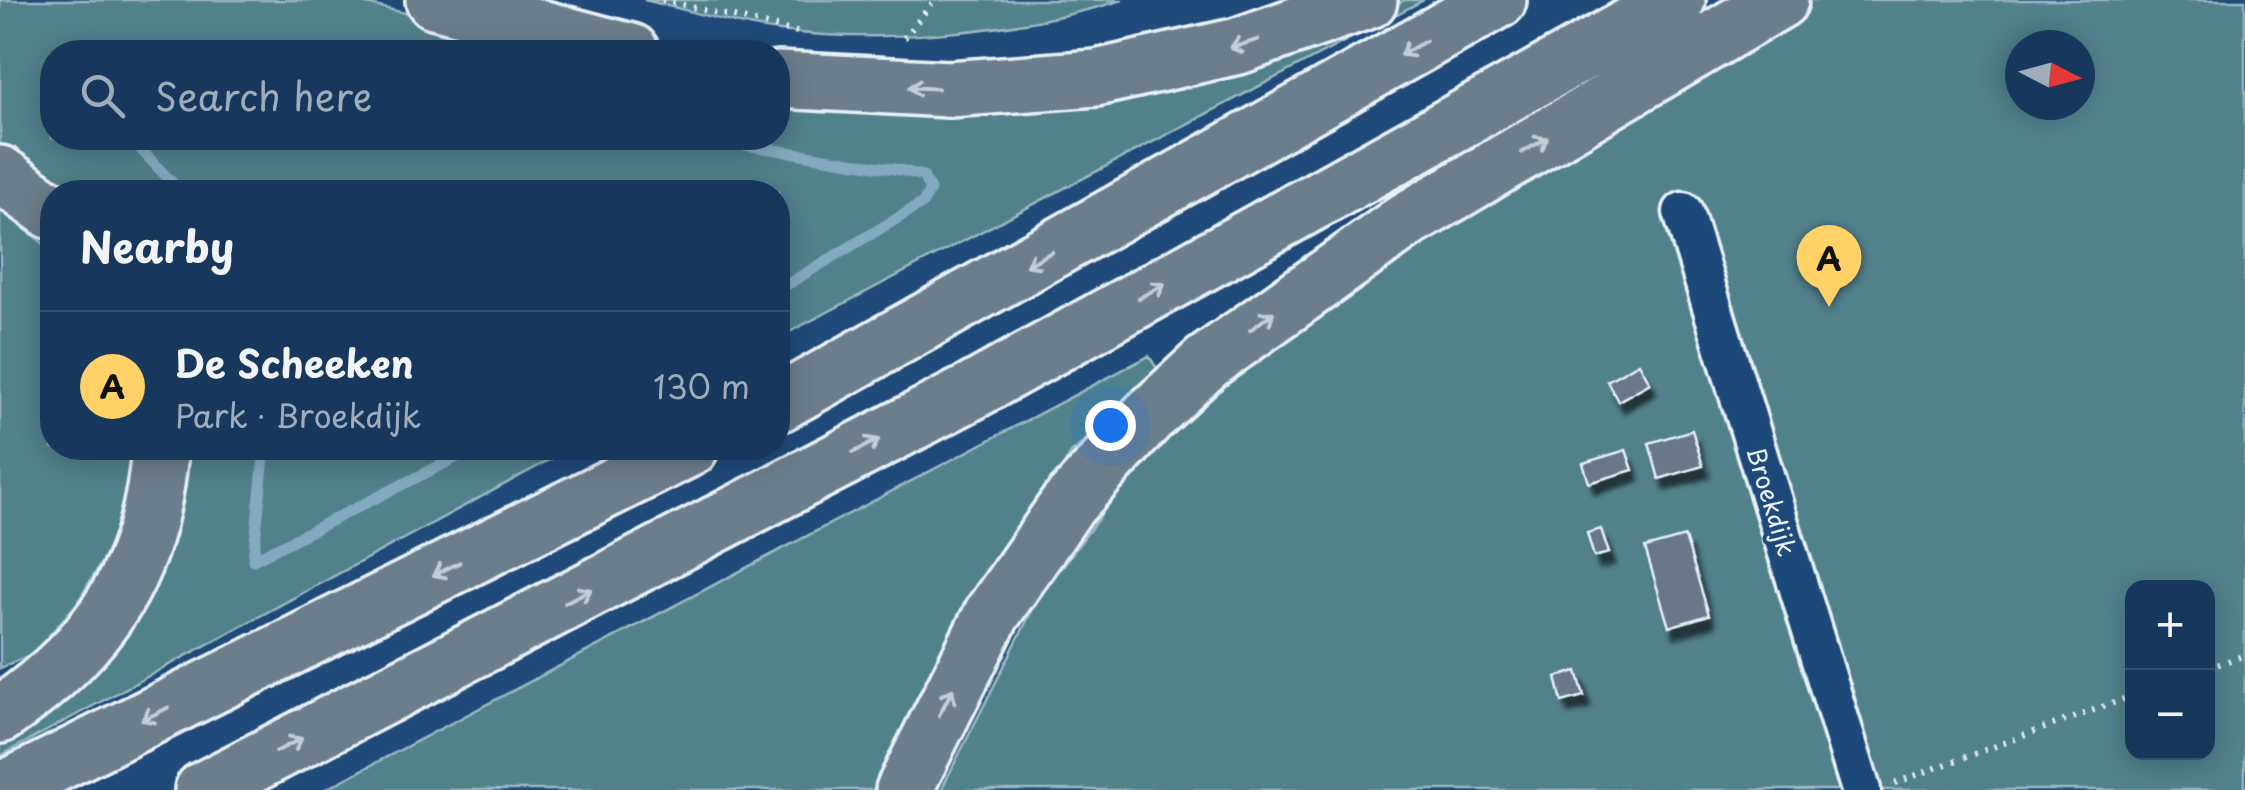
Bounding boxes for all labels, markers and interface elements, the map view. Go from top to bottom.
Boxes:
north arrow [2005,30,2095,120]
one-way arrow [1229,36,1260,54]
one-way arrow [1399,38,1428,58]
search box [40,40,790,150]
text: Search here [155,67,372,124]
icon: search [75,68,130,123]
one-way arrow [908,78,940,97]
one-way arrow [1520,135,1549,155]
text: Nearby [80,214,234,277]
pin: A [1796,224,1862,307]
one-way arrow [1025,250,1054,270]
one-way arrow [1137,281,1166,301]
one-way arrow [1248,311,1275,332]
text: De Scheeken [175,334,414,391]
text: A [100,362,125,410]
text: 130 m [653,362,750,410]
text: Park · Broekdijk [175,391,421,439]
your location [1085,400,1136,451]
one-way arrow [851,436,881,455]
street label: Broekdijk [1737,441,1807,561]
one-way arrow [432,560,461,579]
map controls [2125,580,2215,760]
button: + [2125,580,2215,670]
one-way arrow [562,586,592,605]
button: − [2125,670,2215,760]
one-way arrow [937,688,956,717]
one-way arrow [141,705,170,724]
one-way arrow [274,735,304,754]

